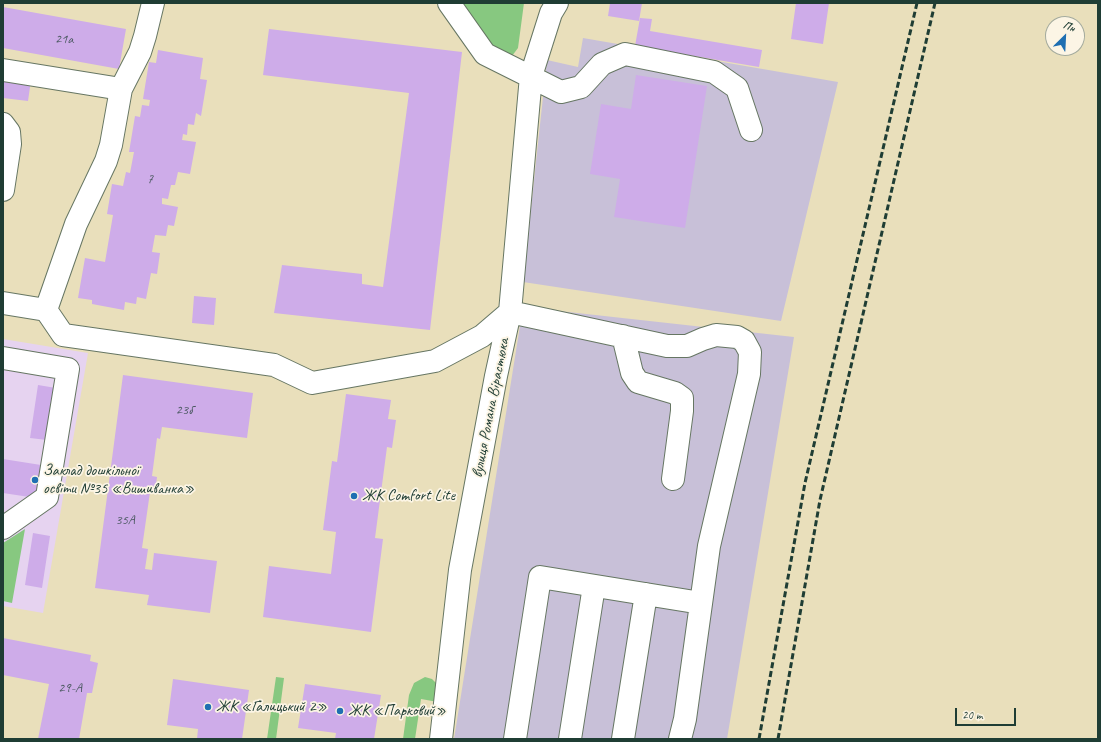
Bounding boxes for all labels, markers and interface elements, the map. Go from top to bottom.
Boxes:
north arrow [1045,16,1085,56]
text: Пн [1061,17,1078,35]
house number: 21а [55,31,73,47]
house number: 7 [147,171,153,187]
street label: вулиця Романа Вірастюка [468,337,514,479]
house number: 23б [176,402,192,418]
place label: Заклад дошкільної освіти №35 «Вишиванка» [43,461,194,499]
marker: Заклад дошкільної освіти №35 «Вишиванка» [30,475,40,485]
place label: ЖК Comfort Lite [362,486,455,506]
marker: ЖК Comfort Lite [349,491,359,501]
house number: 35А [115,512,135,528]
house number: 29-А [58,680,82,696]
place label: ЖК «Галицький 2» [216,697,327,717]
scale bar [957,700,1018,726]
place label: ЖК «Парковий» [348,701,446,721]
marker: ЖК «Галицький 2» [203,702,213,712]
marker: ЖК «Парковий» [335,706,345,716]
text: 20 m [962,707,982,723]

